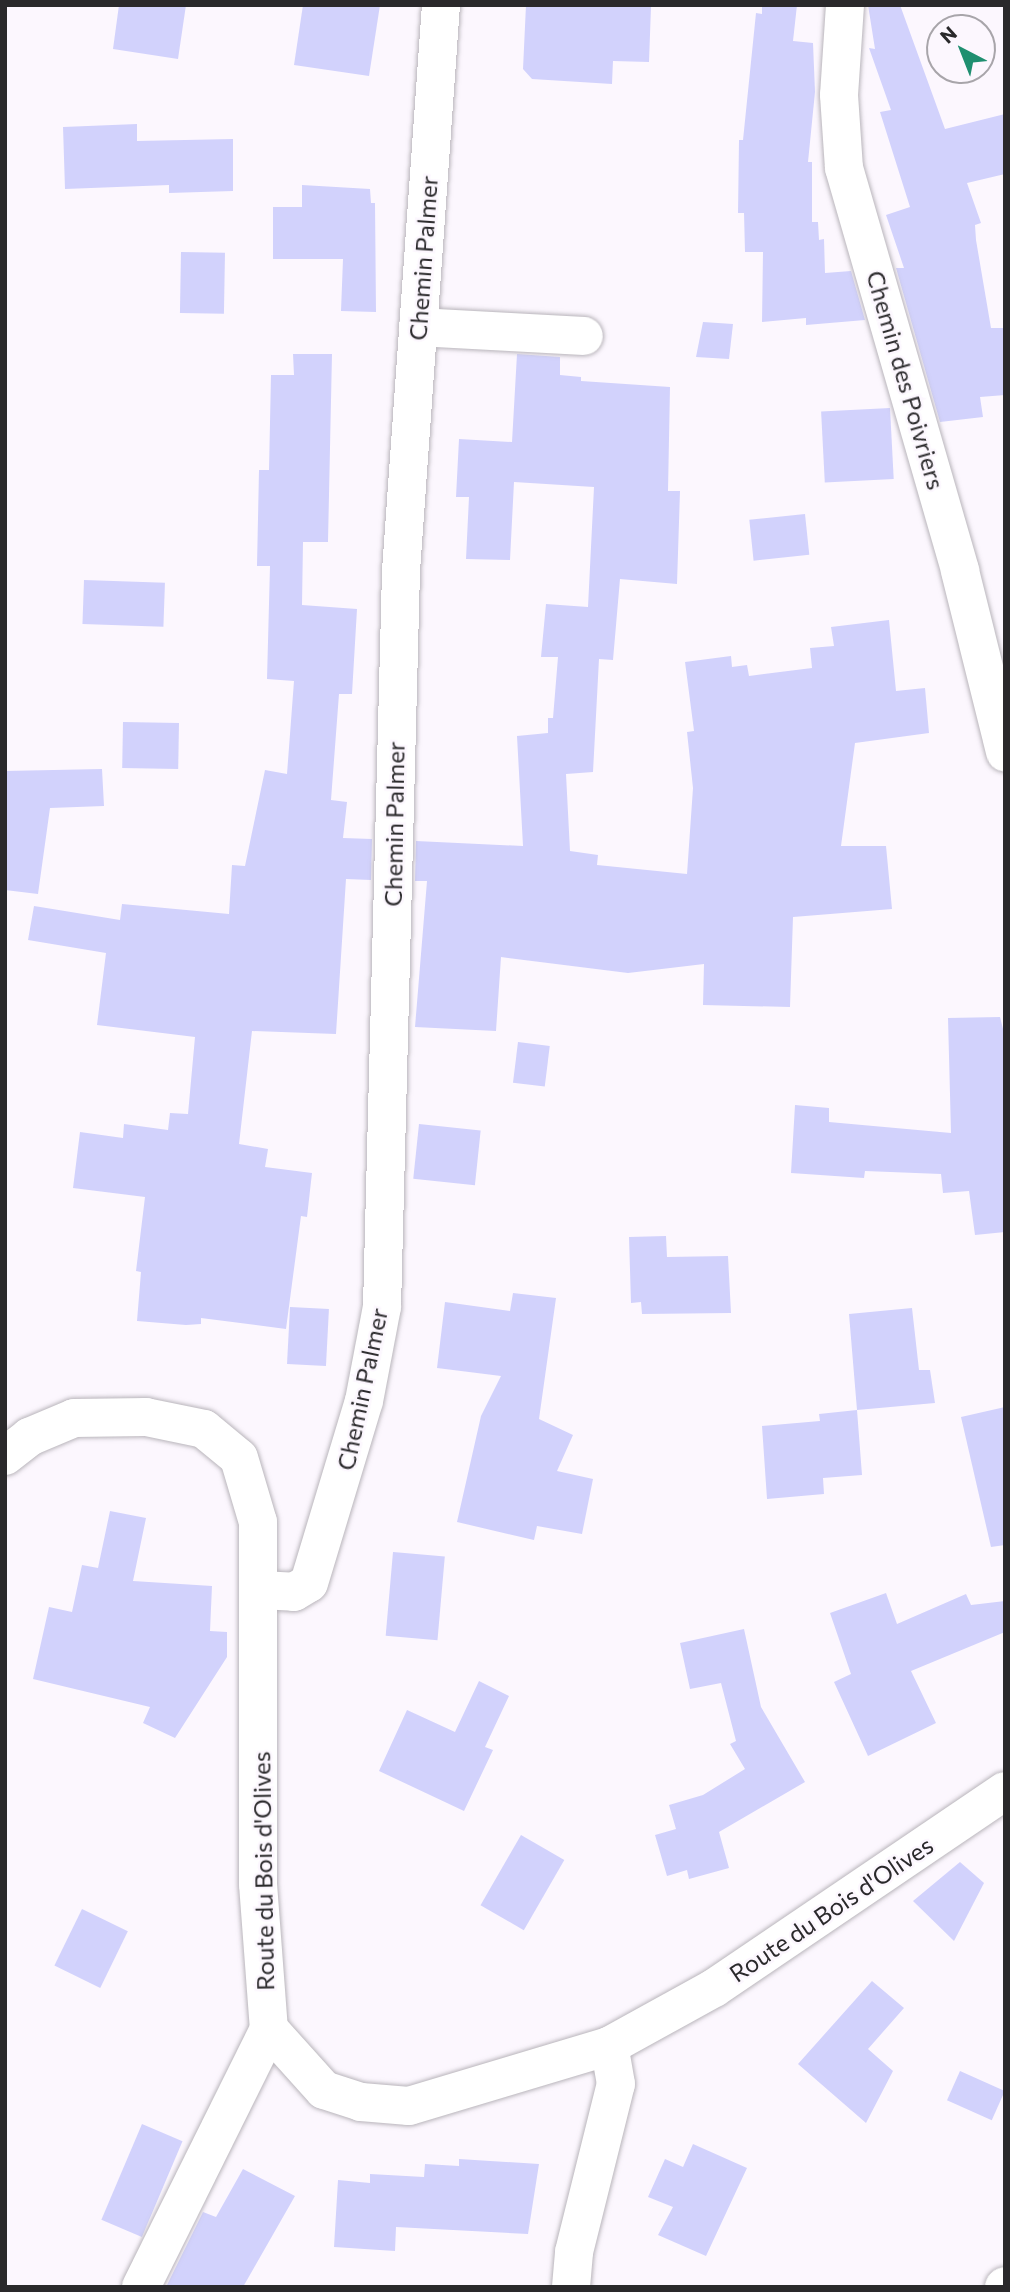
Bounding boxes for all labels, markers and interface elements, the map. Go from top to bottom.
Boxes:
north arrow [926,14,996,84]
text: N [935,21,961,48]
street label: Chemin Palmer [403,175,443,341]
street label: Chemin des Poivriers [861,267,951,493]
street label: Chemin Palmer [378,741,410,907]
street label: Chemin Palmer [331,1305,393,1473]
street label: Route du Bois d'Olives [247,1751,279,1991]
street label: Route du Bois d'Olives [724,1830,938,1988]

